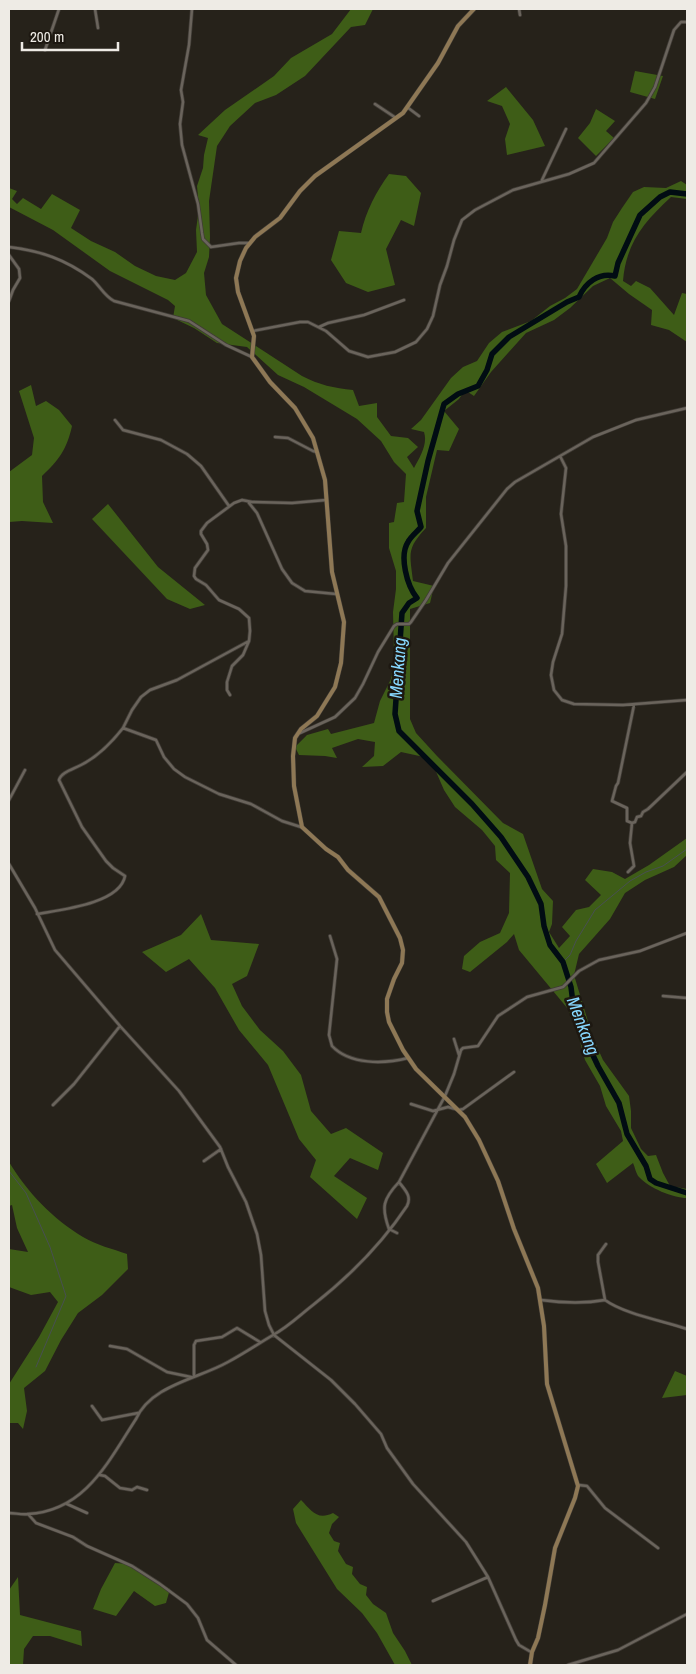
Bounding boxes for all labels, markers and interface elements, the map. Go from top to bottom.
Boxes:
scale bar [22,20,119,52]
text: 200 m [30,26,64,47]
water label: Menkang [383,637,412,699]
water label: Menkang [561,993,606,1059]

